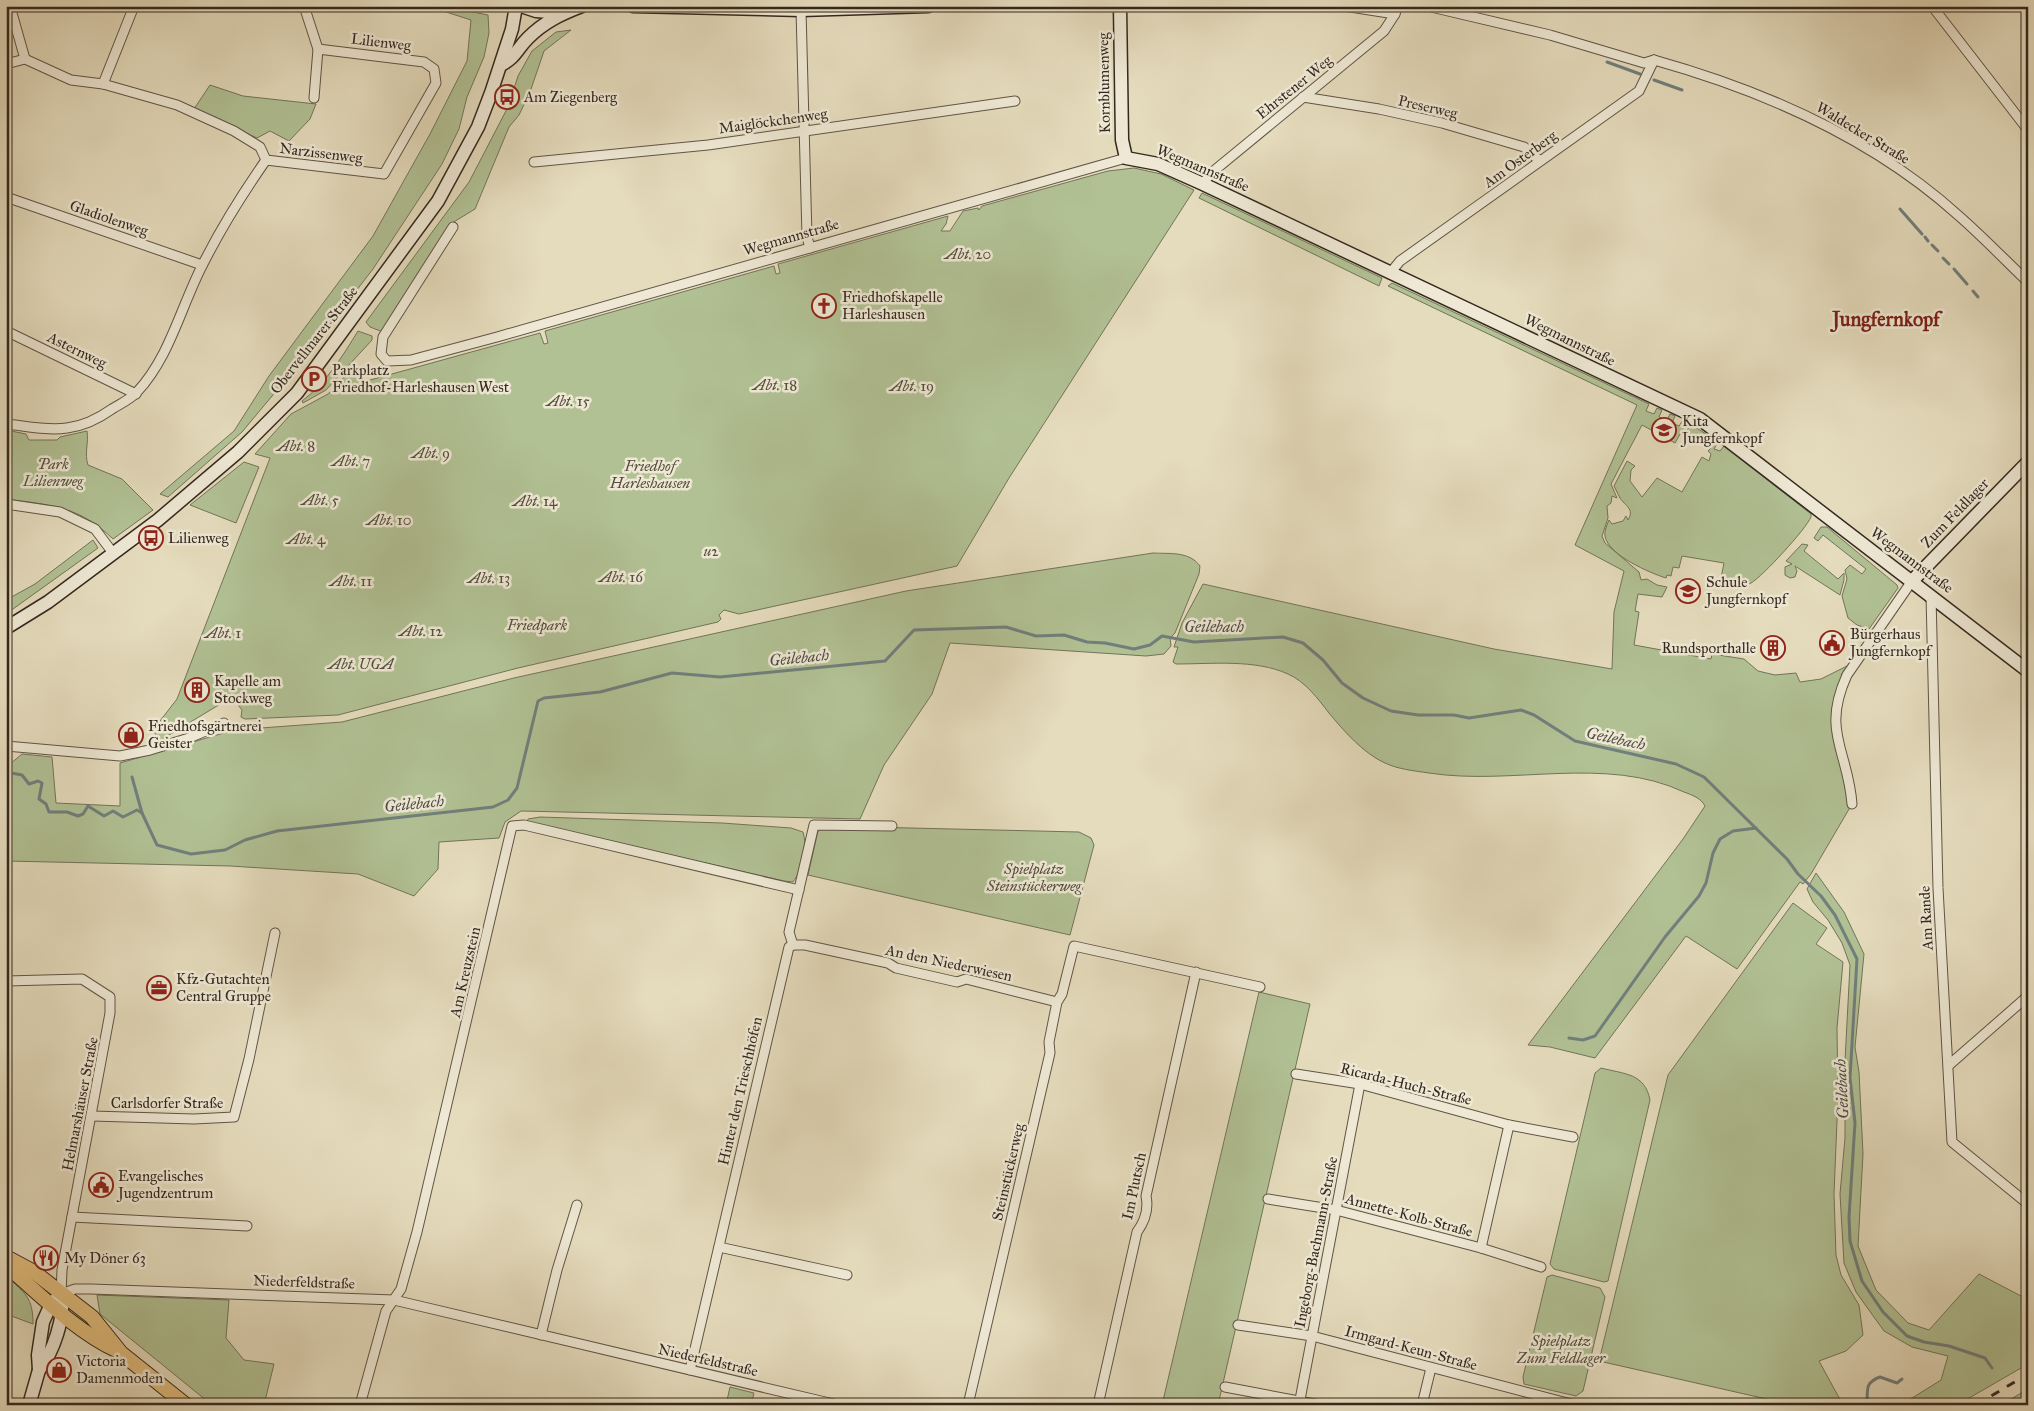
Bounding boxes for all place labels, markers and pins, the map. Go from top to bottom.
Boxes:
bus stop icon: Am Ziegenberg [494,84,520,110]
place label: Am Ziegenberg [523,88,618,106]
place label: Friedhofskapelle Harleshausen [842,288,943,323]
church icon: Friedhofskapelle Harleshausen [811,293,837,319]
place label: Parkplatz Friedhof-Harleshausen West [332,361,510,396]
parking icon: Parkplatz Friedhof-Harleshausen West [301,366,327,392]
place label: Kita Jungfernkopf [1680,412,1766,448]
school or university icon: Kita Jungfernkopf [1651,417,1677,443]
bus stop icon: Lilienweg [138,525,164,551]
place label: Lilienweg [168,529,229,547]
place label: Schule Jungfernkopf [1704,573,1790,609]
school or university icon: Schule Jungfernkopf [1675,578,1701,604]
place label: Bürgerhaus Jungfernkopf [1848,625,1934,661]
public building icon: Bürgerhaus Jungfernkopf [1819,630,1845,656]
building icon: Rundsporthalle [1760,635,1786,661]
place label: Rundsporthalle [1661,639,1756,657]
place label: Kapelle am Stockweg [214,672,282,707]
building icon: Kapelle am Stockweg [184,677,210,703]
place label: Friedhofsgärtnerei Geister [148,717,262,752]
shop icon: Friedhofsgärtnerei Geister [118,722,144,748]
place label: Kfz-Gutachten Central Gruppe [176,970,271,1005]
office icon: Kfz-Gutachten Central Gruppe [146,975,172,1001]
place label: Evangelisches Jugendzentrum [116,1167,214,1203]
public building icon: Evangelisches Jugendzentrum [88,1172,114,1198]
restaurant icon: My Döner 63 [33,1245,59,1271]
place label: My Döner 63 [64,1249,146,1267]
place label: Victoria Damenmoden [75,1352,163,1387]
shop icon: Victoria Damenmoden [46,1357,72,1383]

